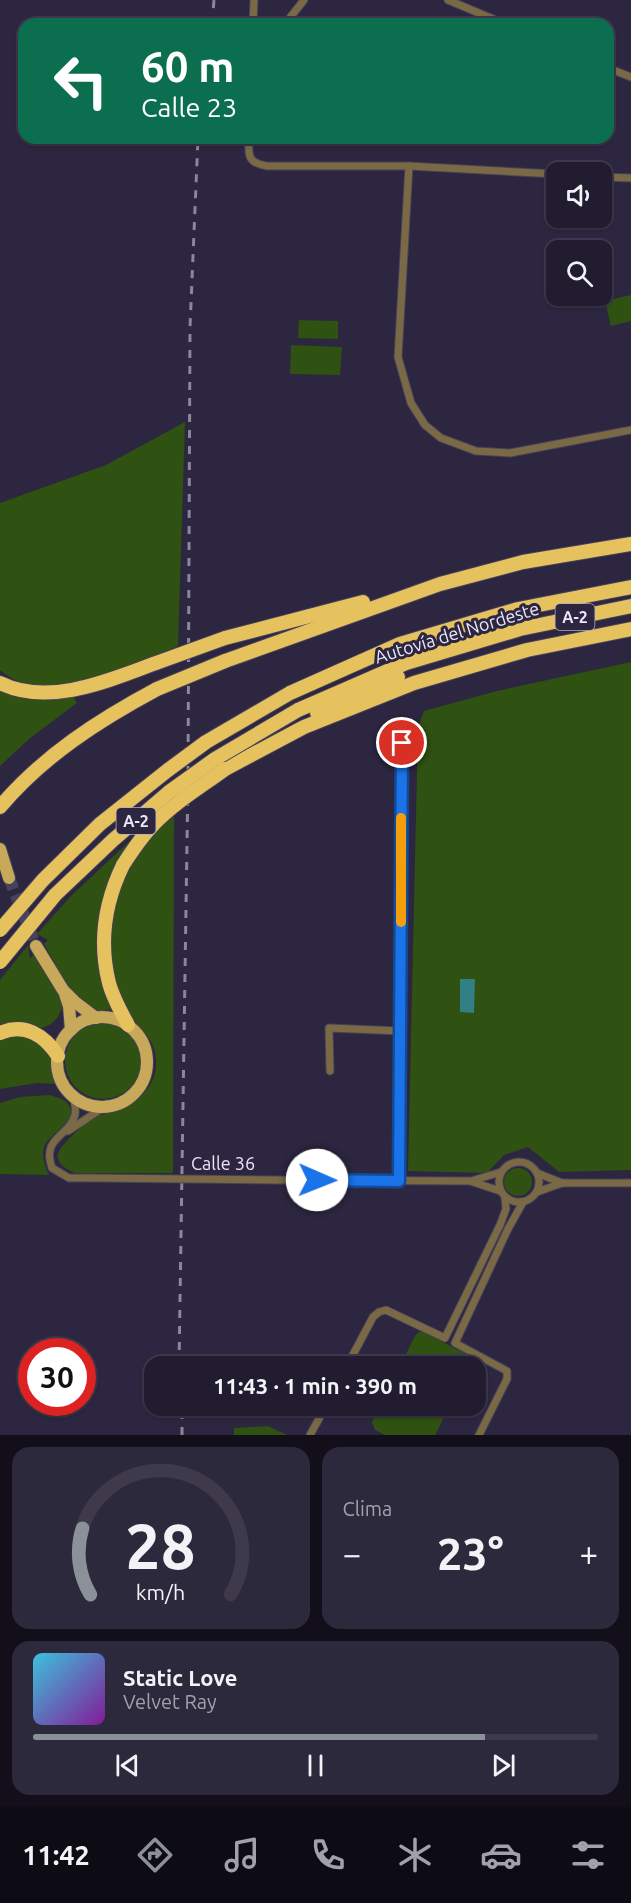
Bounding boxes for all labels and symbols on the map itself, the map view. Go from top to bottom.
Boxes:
street label: Autovía del Nordeste [372,598,541,667]
road number: A-2 [556,604,594,630]
pin [376,717,427,768]
road number: A-2 [116,808,156,834]
position arrow [285,1148,349,1212]
street label: Calle 36 [191,1153,255,1173]
speed limit sign: 30 [18,1338,96,1416]

